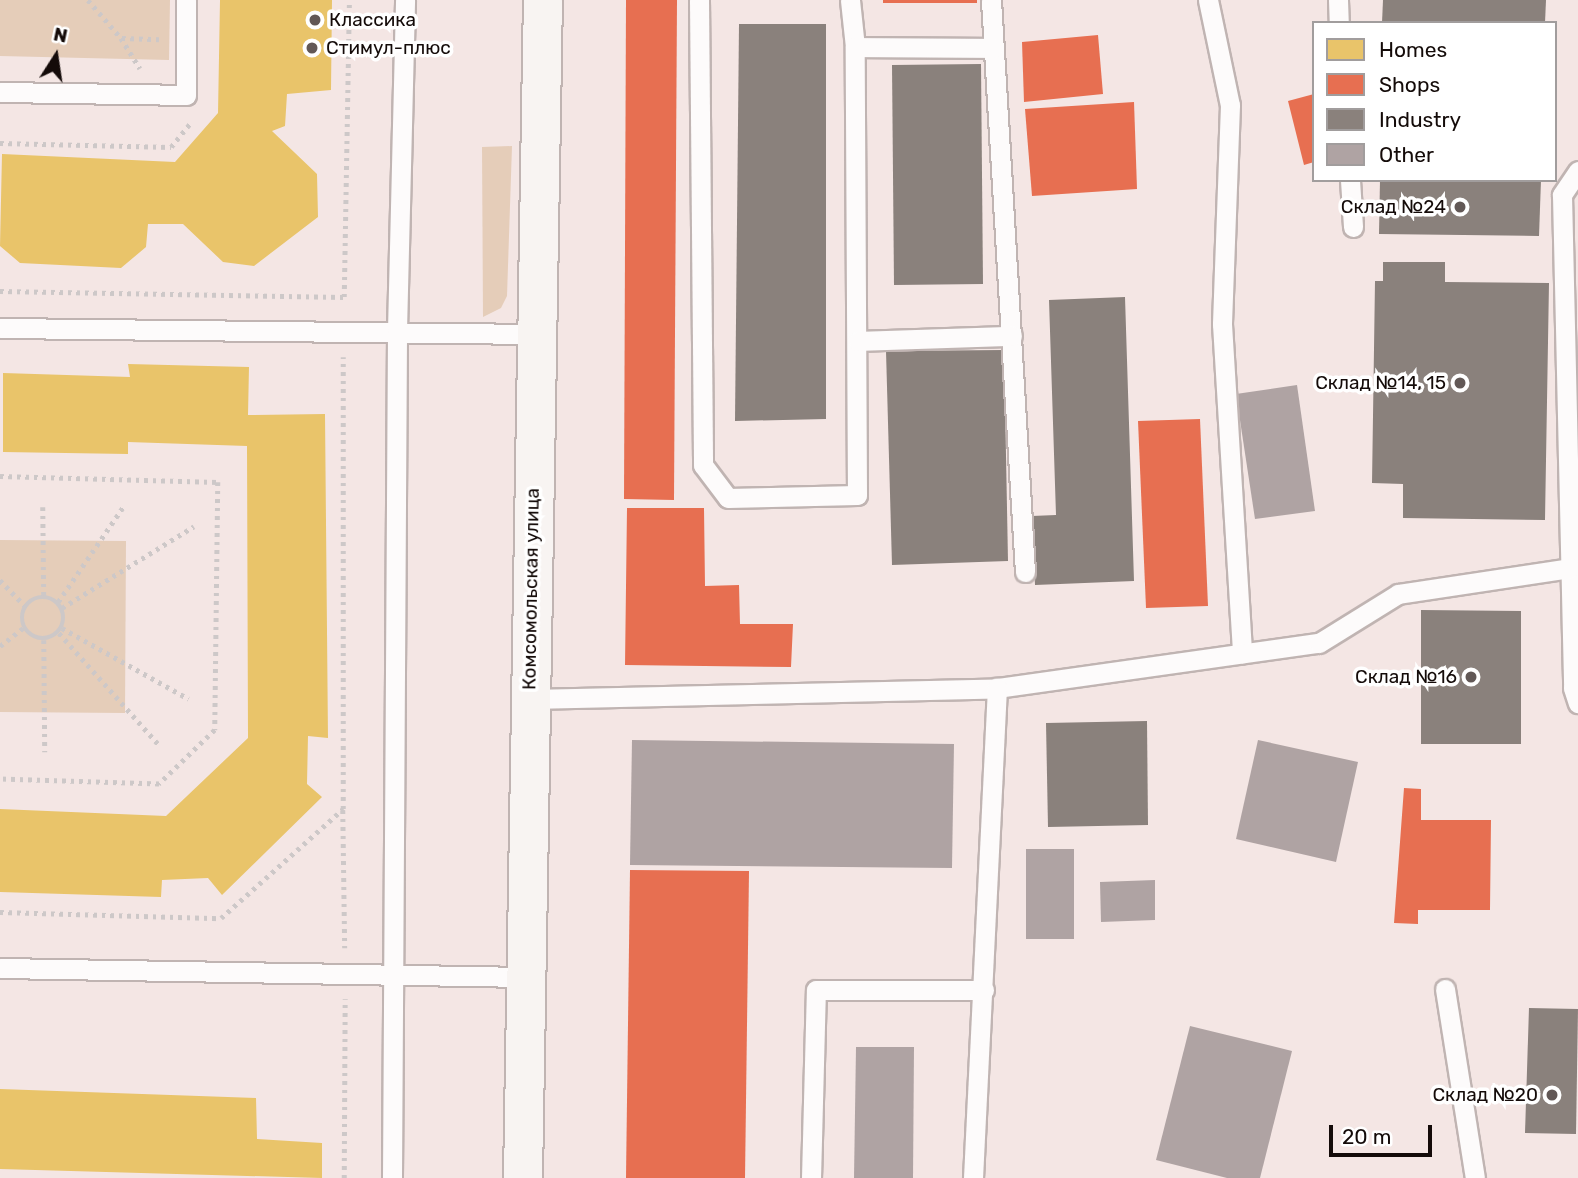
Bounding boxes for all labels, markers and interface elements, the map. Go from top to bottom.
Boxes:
place label: Классика [329,9,416,31]
marker: Классика [307,12,323,28]
north arrow [21,21,91,91]
legend [1312,21,1557,182]
text: N [51,22,70,48]
place label: Стимул-плюс [326,37,451,59]
text: Homes [1379,37,1447,62]
marker: Стимул-плюс [304,40,320,56]
text: Shops [1379,72,1440,97]
text: Industry [1379,107,1461,132]
text: Other [1379,142,1434,167]
place label: Склад №24 [1341,196,1446,218]
marker: Склад №24 [1452,199,1468,215]
place label: Склад №14, 15 [1315,372,1446,394]
marker: Склад №14, 15 [1452,375,1468,391]
street label: Комсомольская улица [518,488,544,690]
place label: Склад №16 [1355,666,1457,688]
marker: Склад №16 [1463,669,1479,685]
place label: Склад №20 [1432,1084,1538,1106]
marker: Склад №20 [1544,1087,1560,1103]
scale bar [1333,1112,1436,1156]
text: 20 m [1342,1124,1391,1149]

